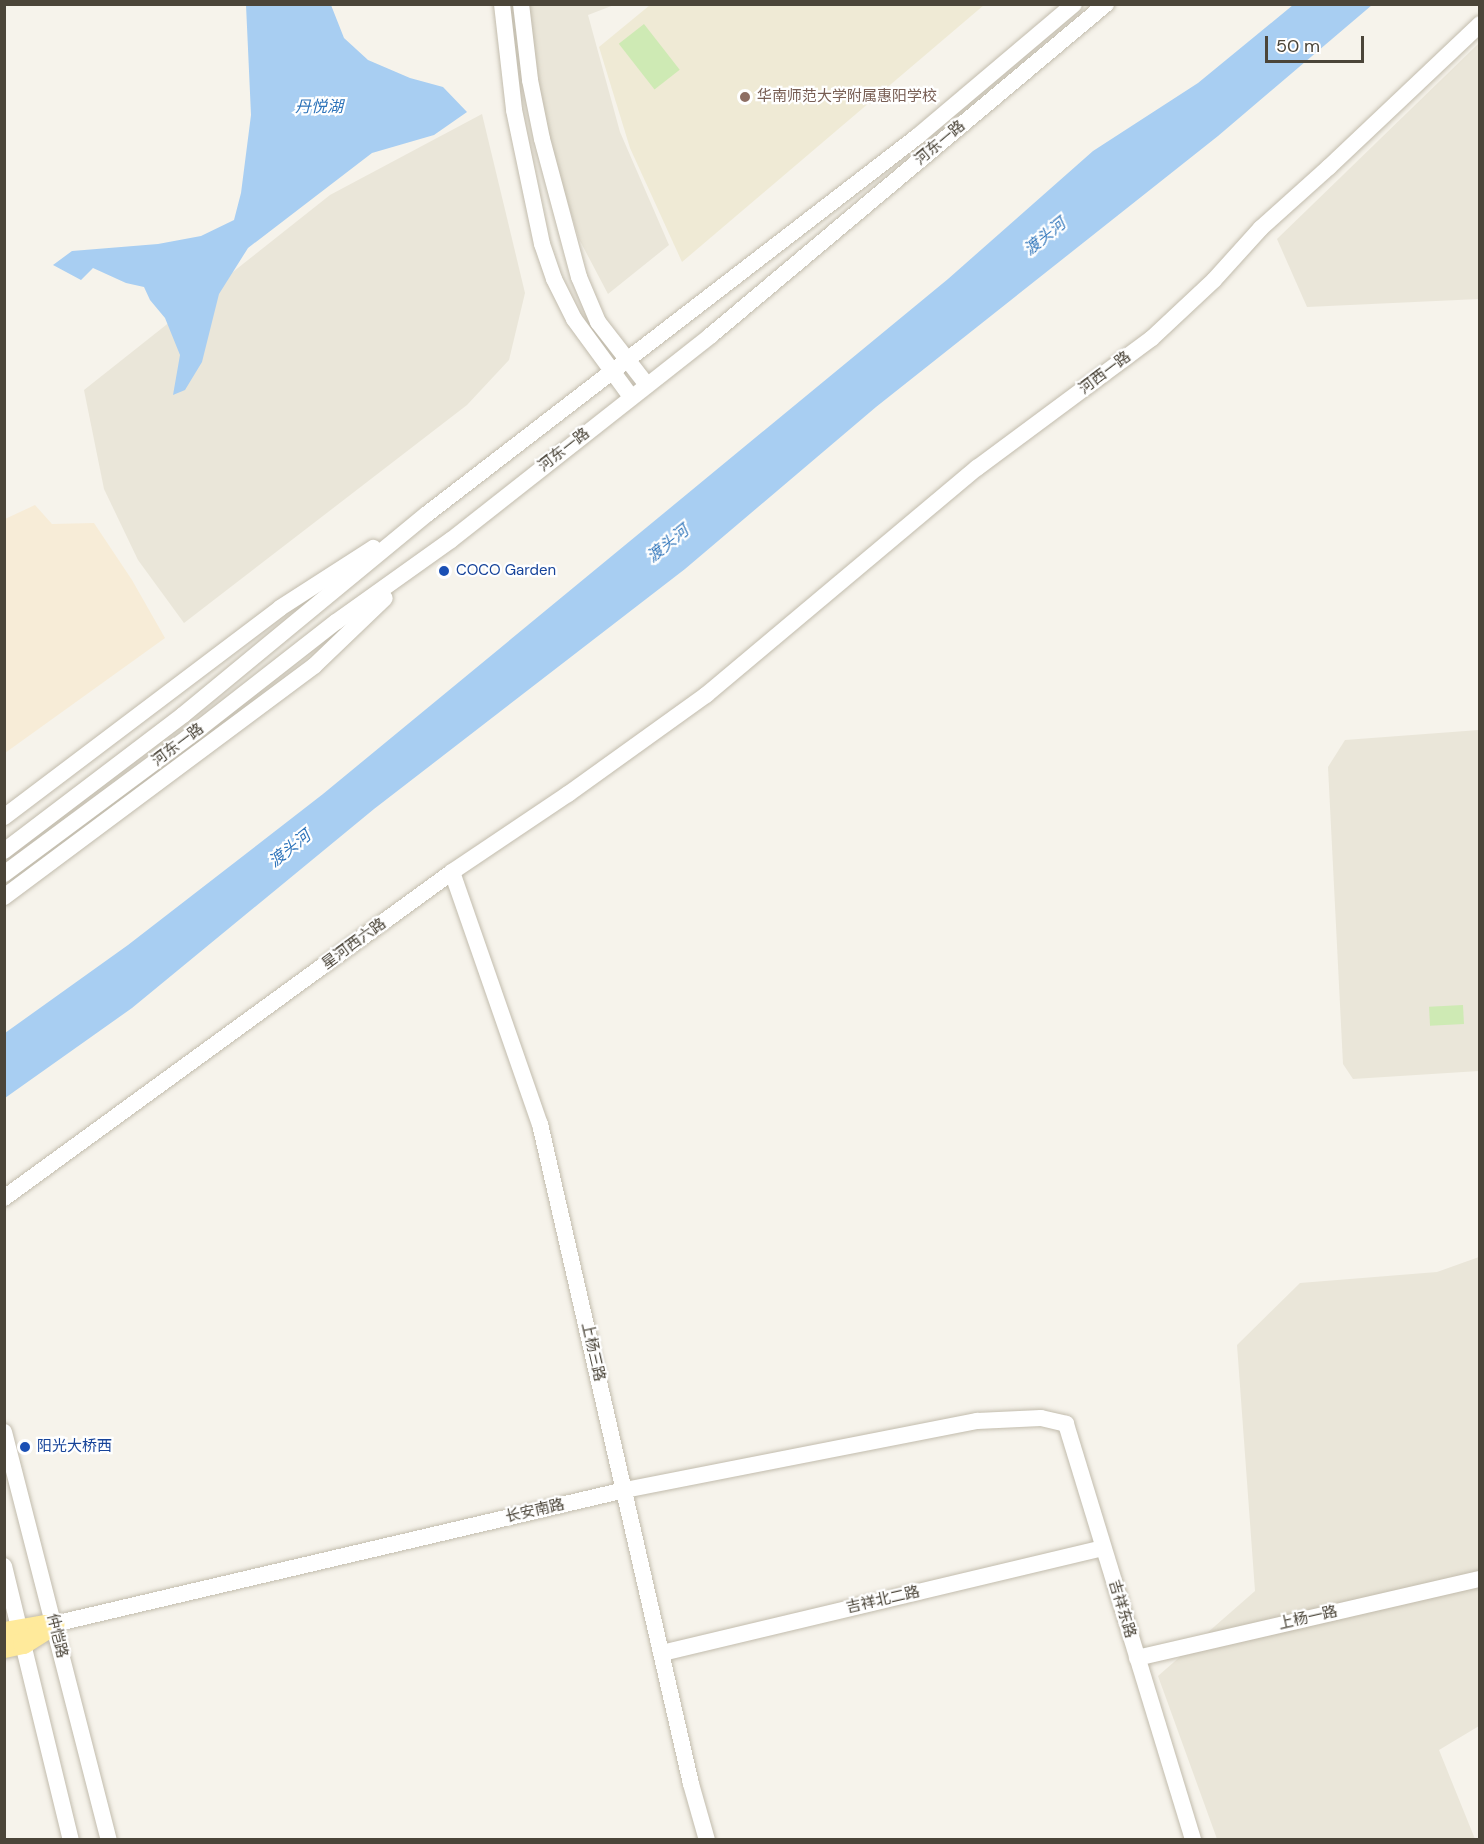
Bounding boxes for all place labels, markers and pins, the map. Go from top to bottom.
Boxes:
place label: 华南师范大学附属惠阳学校 [757,88,937,106]
marker: 华南师范大学附属惠阳学校 [738,90,752,104]
place label: COCO Garden [456,562,556,580]
marker: COCO Garden [437,564,451,578]
place label: 阳光大桥西 [37,1438,112,1456]
marker: 阳光大桥西 [18,1440,32,1454]

